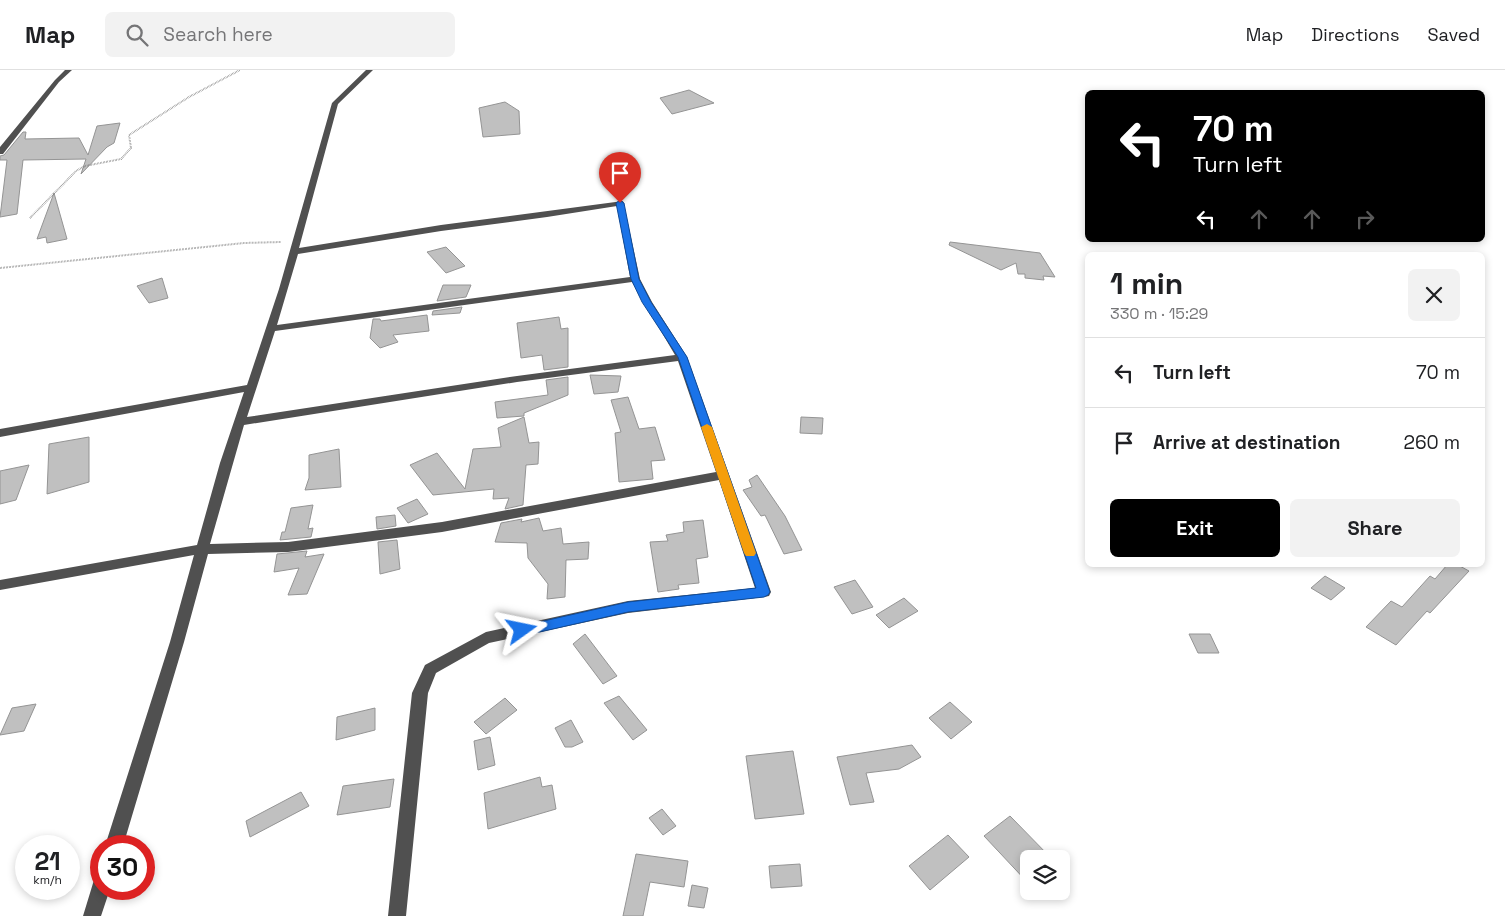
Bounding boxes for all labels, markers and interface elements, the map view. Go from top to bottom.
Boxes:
search box [105,12,455,57]
text: Map [25,19,75,50]
icon: search [123,21,151,49]
text: Search here [163,22,273,47]
text: Map [1246,23,1283,46]
text: Directions [1311,23,1400,46]
text: Saved [1428,23,1480,46]
text: 70 m [1193,107,1274,151]
icon: left [1110,110,1175,175]
text: Turn left [1193,150,1283,178]
pin [599,152,641,203]
icon: arrive [606,159,634,187]
icon: left [1192,205,1220,233]
icon: ahead [1245,205,1273,233]
icon: ahead [1298,205,1326,233]
icon: right [1351,205,1379,233]
text: 1 min [1110,264,1183,303]
button: close [1408,269,1460,321]
text: 330 m · 15:29 [1110,303,1208,324]
icon: left [1110,359,1138,387]
text: Turn left [1153,360,1231,385]
text: 70 m [1416,360,1460,385]
icon: arrive [1110,429,1138,457]
text: Arrive at destination [1153,430,1341,455]
text: 260 m [1404,430,1460,455]
button: Exit [1110,499,1280,557]
button: Share [1290,499,1460,557]
position arrow [495,603,547,655]
speed limit sign: 30 [90,835,155,900]
text: 21 [34,845,61,877]
map controls [1020,850,1070,900]
button: layers [1020,850,1070,900]
text: km/h [33,872,62,888]

